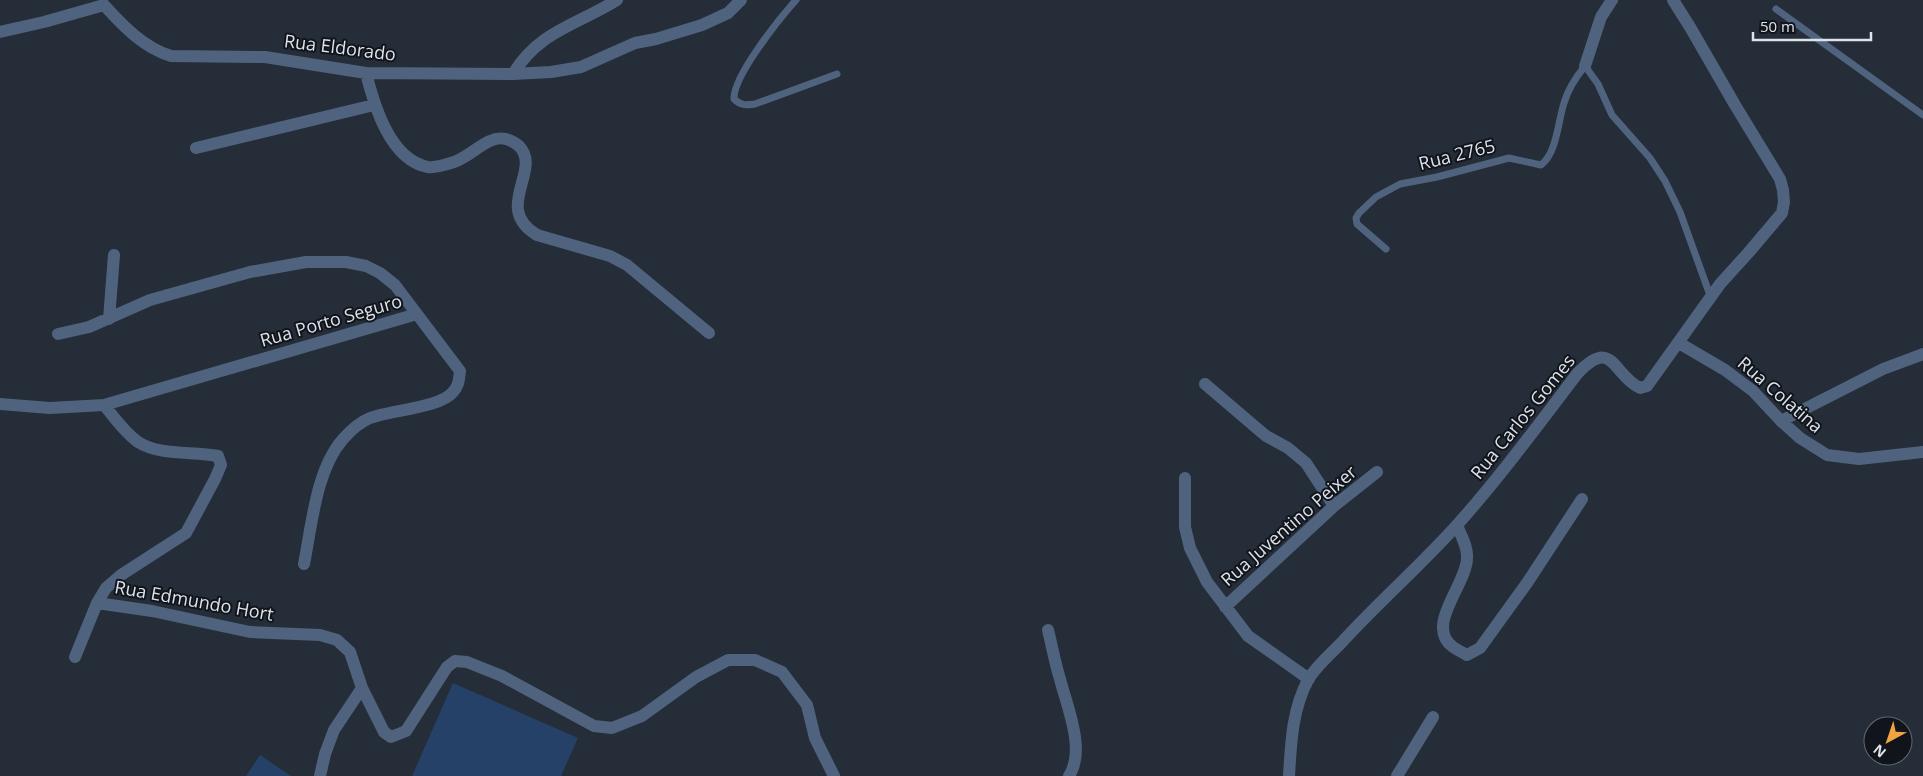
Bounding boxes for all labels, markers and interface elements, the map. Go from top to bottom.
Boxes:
scale bar [1753,10,1870,42]
text: 50 m [1760,16,1795,36]
street label: Rua Eldorado [283,28,397,66]
street label: Rua 2765 [1416,133,1498,175]
street label: Rua Porto Seguro [257,288,405,352]
street label: Rua Carlos Gomes [1465,349,1580,484]
street label: Rua Colatina [1733,351,1828,438]
street label: Rua Juventino Peixer [1215,459,1362,591]
street label: Rua Edmundo Hort [113,574,276,626]
north arrow [1863,716,1913,766]
text: N [1869,740,1890,762]

